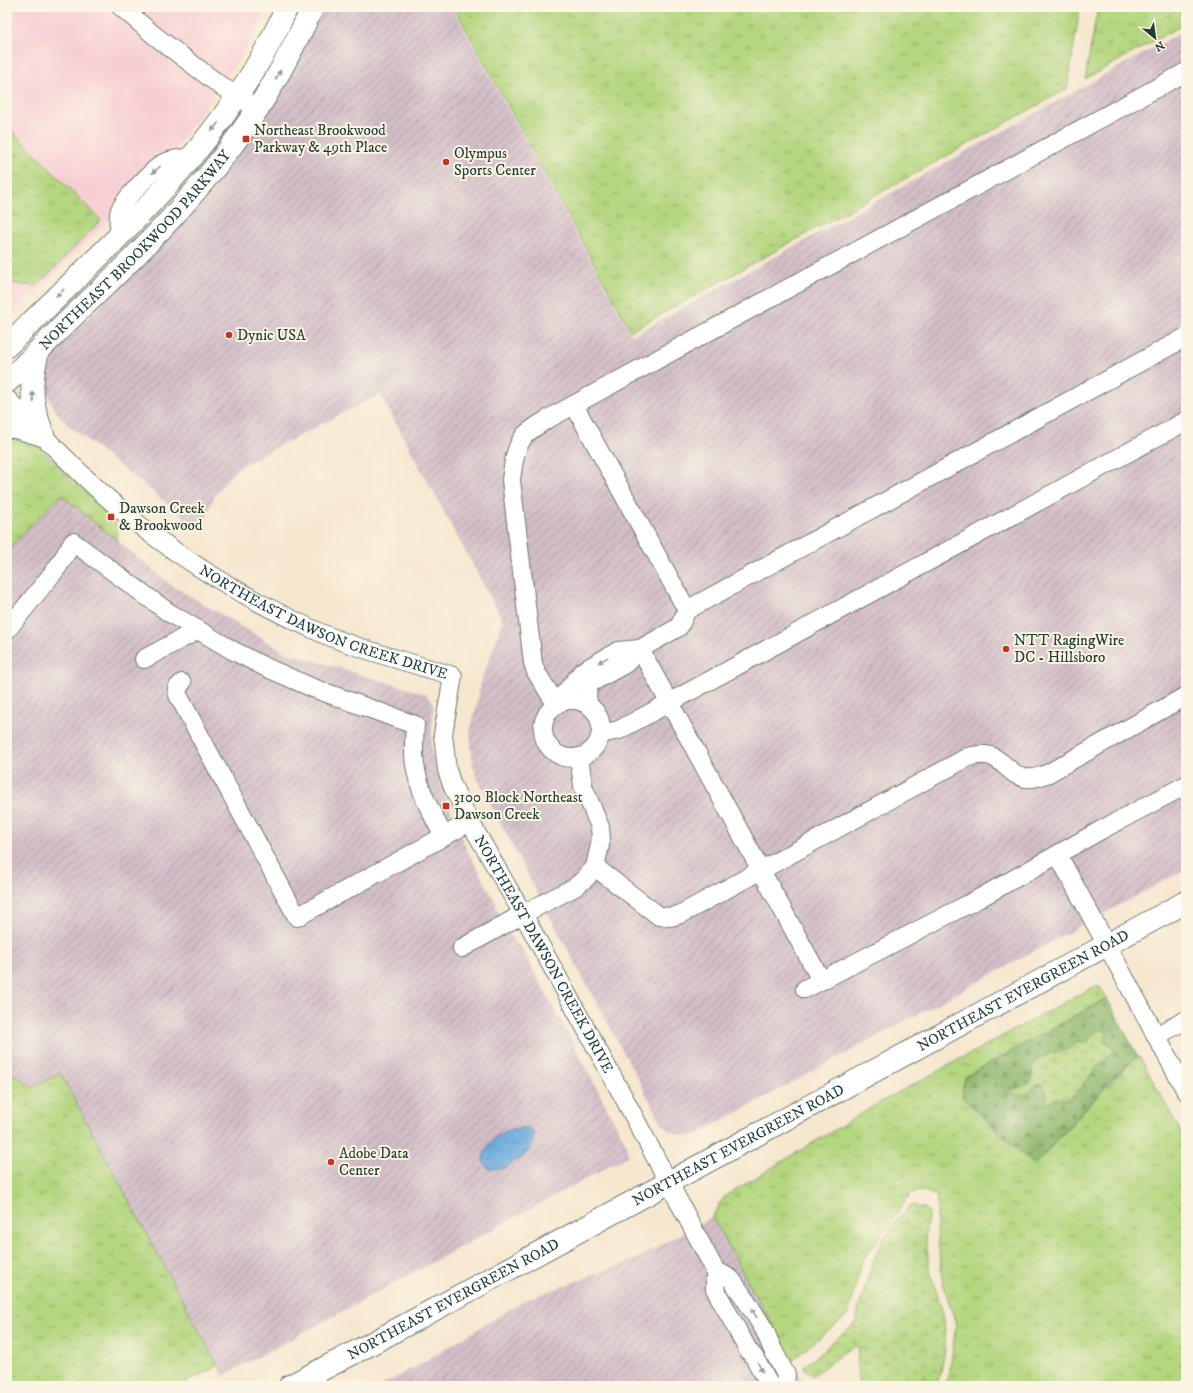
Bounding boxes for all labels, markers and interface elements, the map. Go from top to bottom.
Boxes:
north arrow [1135,18,1175,58]
text: N [1152,38,1167,54]
one-way arrow [275,69,282,81]
place label: Northeast Brookwood Parkway & 49th Place [254,121,387,157]
one-way arrow [210,122,219,133]
marker: Northeast Brookwood Parkway & 49th Place [241,134,251,144]
place label: Olympus Sports Center [454,144,536,180]
street label: NORTHEAST BROOKWOOD PARKWAY [36,146,235,354]
marker: Olympus Sports Center [441,157,451,167]
one-way arrow [150,165,161,174]
one-way arrow [55,288,65,298]
place label: Dynic USA [237,326,306,345]
marker: Dynic USA [224,330,234,340]
one-way arrow [30,391,37,403]
place label: Dawson Creek & Brookwood [119,499,205,535]
marker: Dawson Creek & Brookwood [106,512,116,522]
street label: NORTHEAST DAWSON CREEK DRIVE [196,561,450,684]
place label: NTT RagingWire DC - Hillsboro [1014,631,1124,667]
marker: NTT RagingWire DC - Hillsboro [1001,644,1011,654]
one-way arrow [597,656,609,663]
place label: 3100 Block Northeast Dawson Creek [454,788,583,824]
marker: 3100 Block Northeast Dawson Creek [441,801,451,811]
street label: NORTHEAST DAWSON CREEK DRIVE [470,832,618,1077]
street label: NORTHEAST EVERGREEN ROAD [914,926,1133,1056]
street label: NORTHEAST EVERGREEN ROAD [629,1080,848,1210]
place label: Adobe Data Center [339,1144,409,1180]
marker: Adobe Data Center [326,1157,336,1167]
street label: NORTHEAST EVERGREEN ROAD [344,1234,563,1364]
one-way arrow [751,1307,758,1319]
one-way arrow [756,1361,763,1373]

